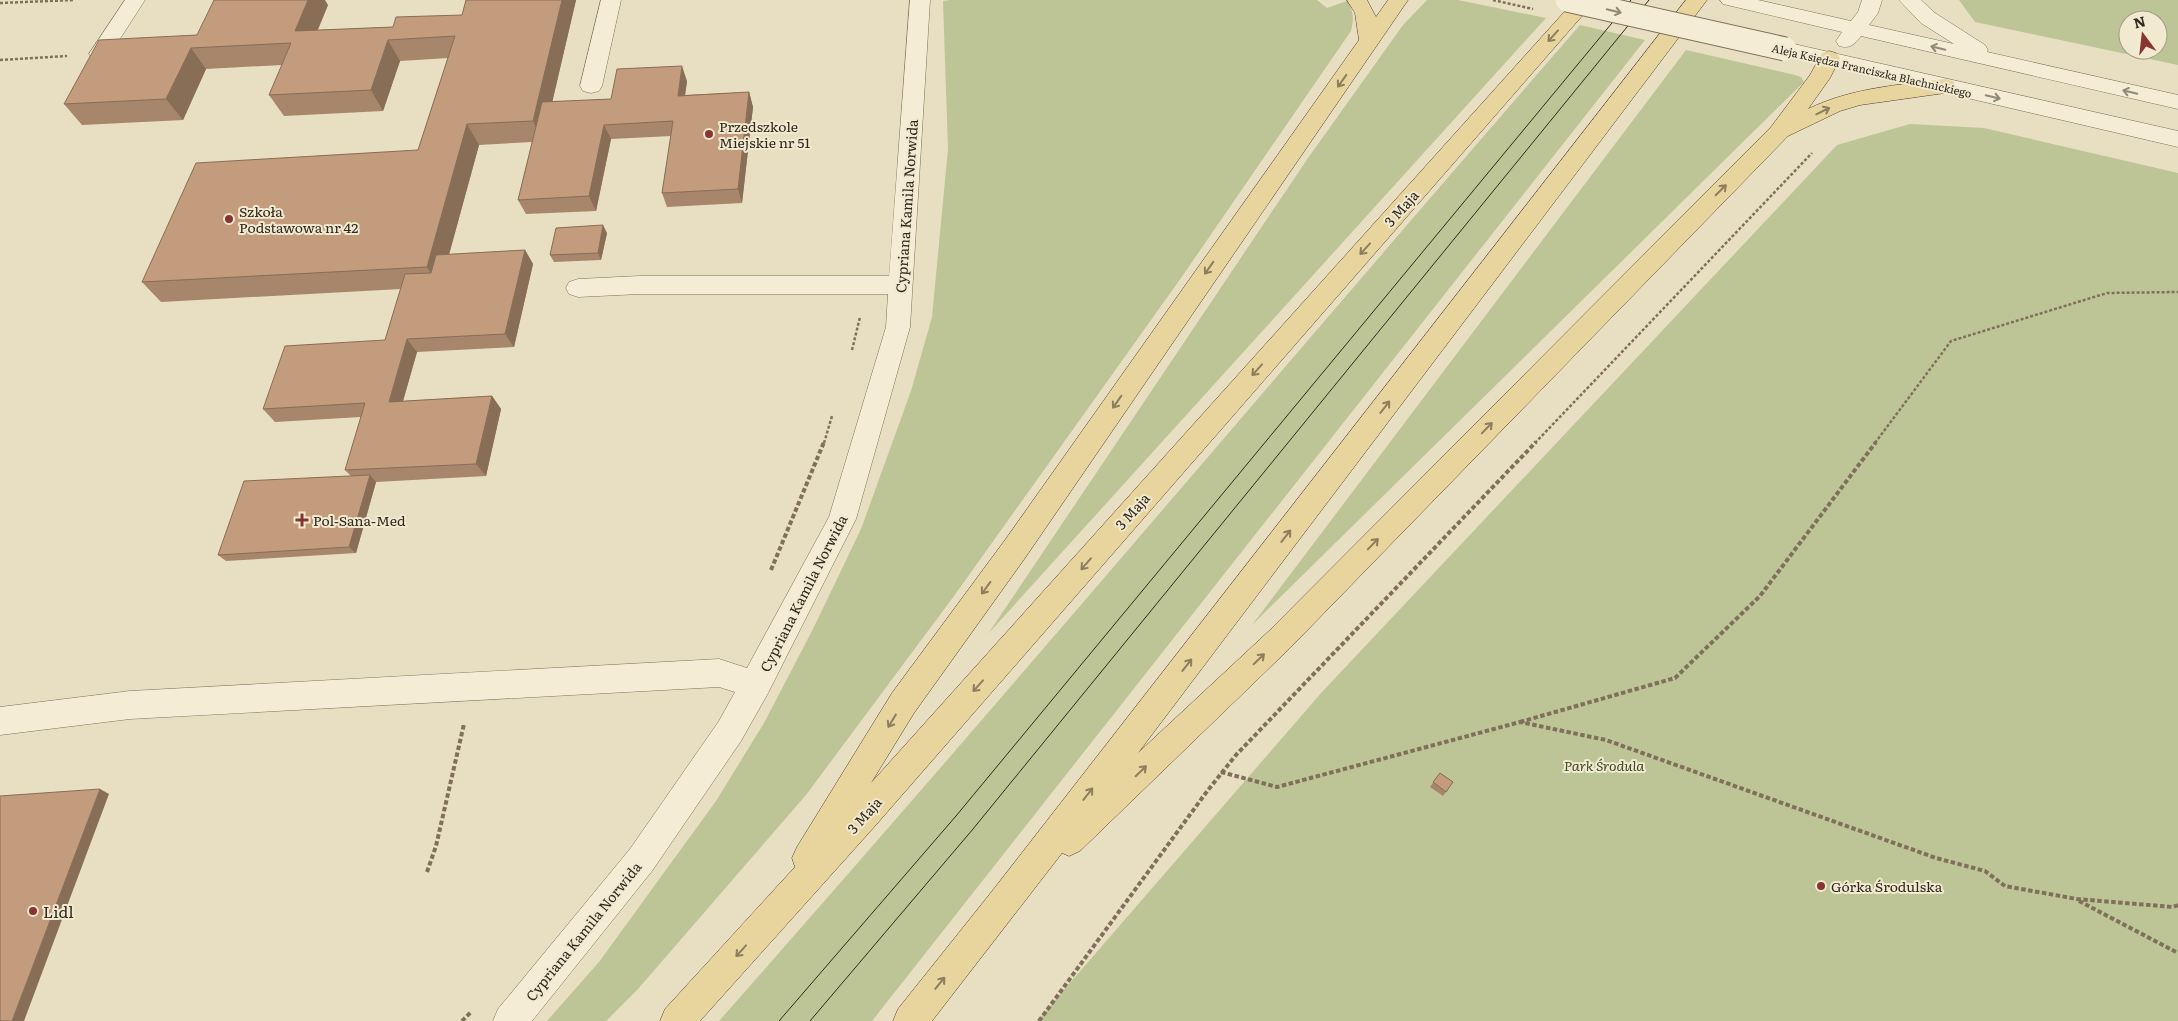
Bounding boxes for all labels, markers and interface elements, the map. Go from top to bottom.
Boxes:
one-way arrow [1606,7,1622,16]
north arrow [2118,10,2168,60]
text: N [2131,10,2148,33]
one-way arrow [1547,30,1559,43]
street label: Aleja Księdza Franciszka Blachnickiego [1770,39,1974,101]
one-way arrow [1930,43,1946,52]
one-way arrow [1336,74,1347,87]
one-way arrow [2123,86,2139,96]
one-way arrow [1984,93,2000,102]
one-way arrow [1815,106,1830,115]
place label: Przedszkole Miejskie nr 51 [719,116,810,152]
street label: Cypriana Kamila Norwida [890,118,922,293]
marker: Przedszkole Miejskie nr 51 [703,128,715,140]
street label: 3 Maja [1379,185,1423,231]
one-way arrow [1715,185,1727,197]
place label: Szkoła Podstawowa nr 42 [239,201,358,237]
marker: Szkoła Podstawowa nr 42 [223,213,235,225]
one-way arrow [1359,242,1371,255]
one-way arrow [1204,261,1214,275]
one-way arrow [1251,364,1263,377]
one-way arrow [1112,395,1122,409]
one-way arrow [1380,400,1390,414]
one-way arrow [1481,422,1493,434]
street label: 3 Maja [1110,488,1154,534]
place label: Pol-Sana-Med [313,510,406,530]
street label: Cypriana Kamila Norwida [755,511,852,675]
marker: Pol-Sana-Med [295,513,309,527]
one-way arrow [1281,529,1291,543]
one-way arrow [1367,538,1380,550]
one-way arrow [1080,558,1091,571]
one-way arrow [981,581,992,594]
one-way arrow [1253,653,1265,665]
one-way arrow [1182,658,1192,672]
one-way arrow [972,680,984,693]
one-way arrow [887,713,897,727]
park label: Park Środula [1564,755,1644,775]
one-way arrow [1135,765,1148,777]
one-way arrow [1083,787,1093,801]
street label: 3 Maja [842,792,886,838]
street label: Cypriana Kamila Norwida [520,857,646,1005]
place label: Górka Środulska [1831,876,1943,896]
marker: Górka Środulska [1815,880,1827,892]
place label: Lidl [43,899,74,923]
marker: Lidl [27,905,39,917]
one-way arrow [735,944,747,957]
one-way arrow [935,977,946,990]

